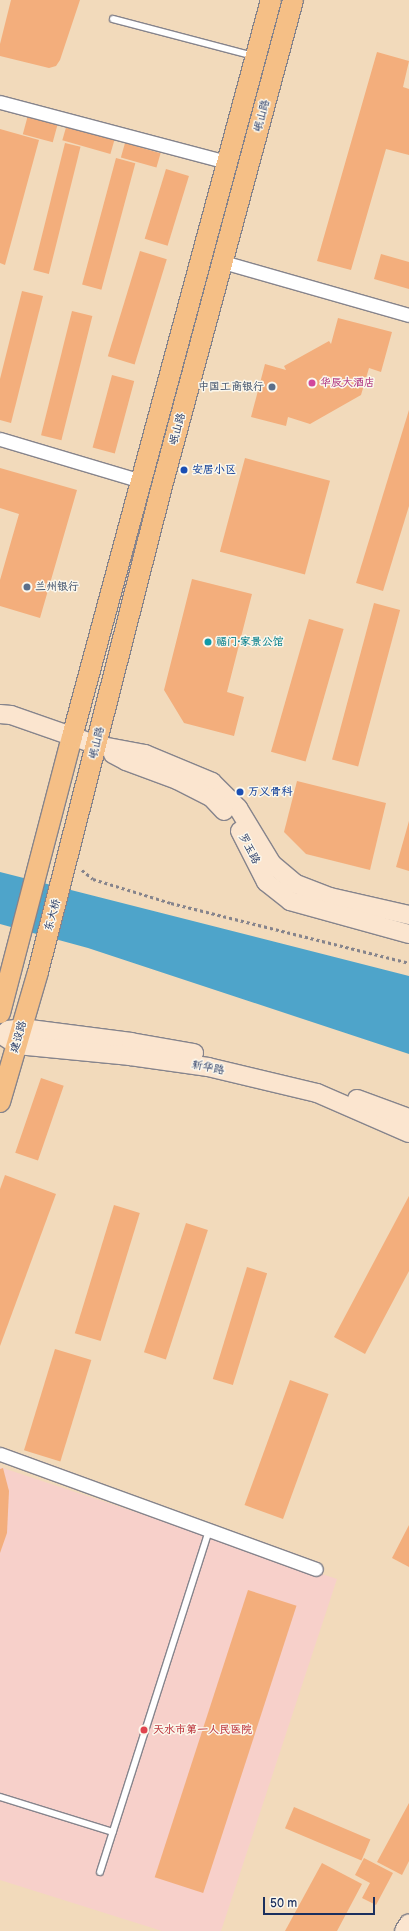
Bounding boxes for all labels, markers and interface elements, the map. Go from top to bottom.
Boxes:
street label: 岷山路 [251,98,273,134]
place label: 华辰大酒店 [320,376,375,390]
marker: 华辰大酒店 [307,378,317,388]
place label: 中国工商银行 [198,380,264,394]
marker: 中国工商银行 [267,382,277,392]
street label: 岷山路 [167,411,189,447]
place label: 安居小区 [192,463,236,477]
marker: 安居小区 [179,465,189,475]
place label: 兰州银行 [35,580,79,594]
marker: 兰州银行 [22,582,32,592]
place label: 福门·家景公馆 [216,635,284,649]
marker: 福门·家景公馆 [203,637,213,647]
street label: 岷山路 [87,725,107,761]
place label: 万义骨科 [248,785,292,799]
marker: 万义骨科 [235,787,245,797]
street label: 罗玉路 [236,831,262,867]
street label: 东大桥 [42,897,64,933]
street label: 建设路 [8,1019,30,1055]
street label: 新华路 [191,1058,225,1078]
place label: 天水市第一人民医院 [153,1723,252,1737]
marker: 天水市第一人民医院 [138,1724,150,1736]
scale bar [265,1889,377,1915]
text: 50 m [270,1896,297,1911]

